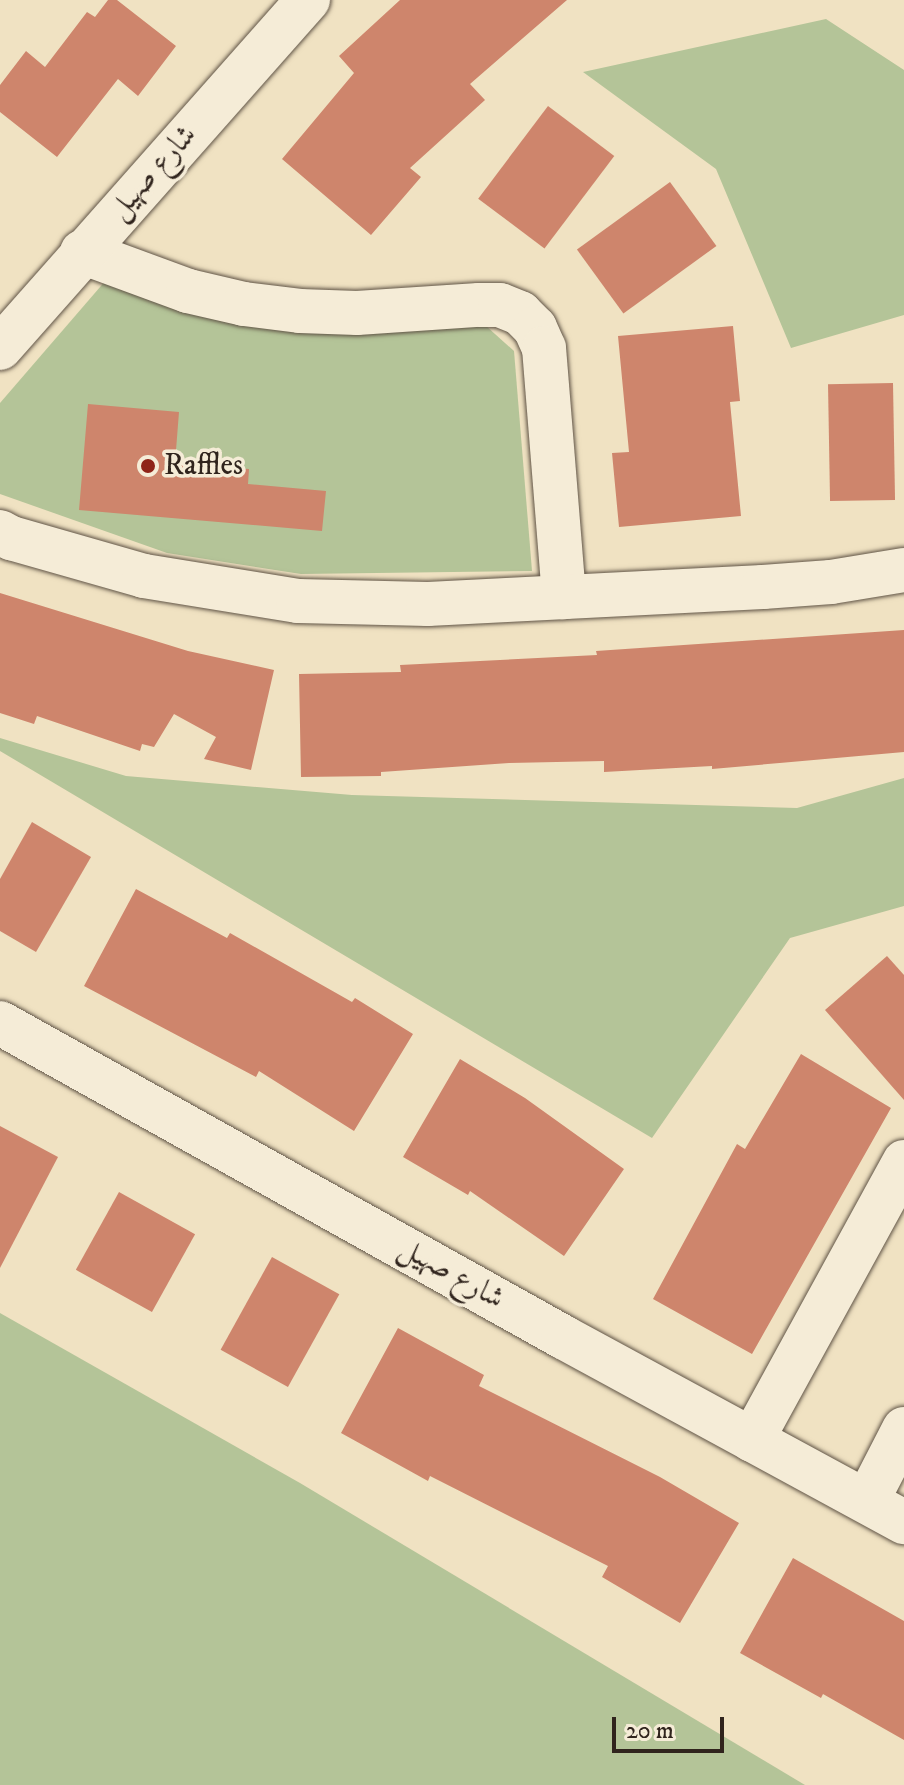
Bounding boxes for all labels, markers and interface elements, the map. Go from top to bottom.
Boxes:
street label: شارع صهيل [101,118,205,228]
place label: Raffles [164,448,243,484]
marker: Raffles [139,457,157,475]
street label: شارع صهيل [392,1230,510,1318]
scale bar [616,1701,728,1751]
text: 20 m [626,1716,674,1746]

